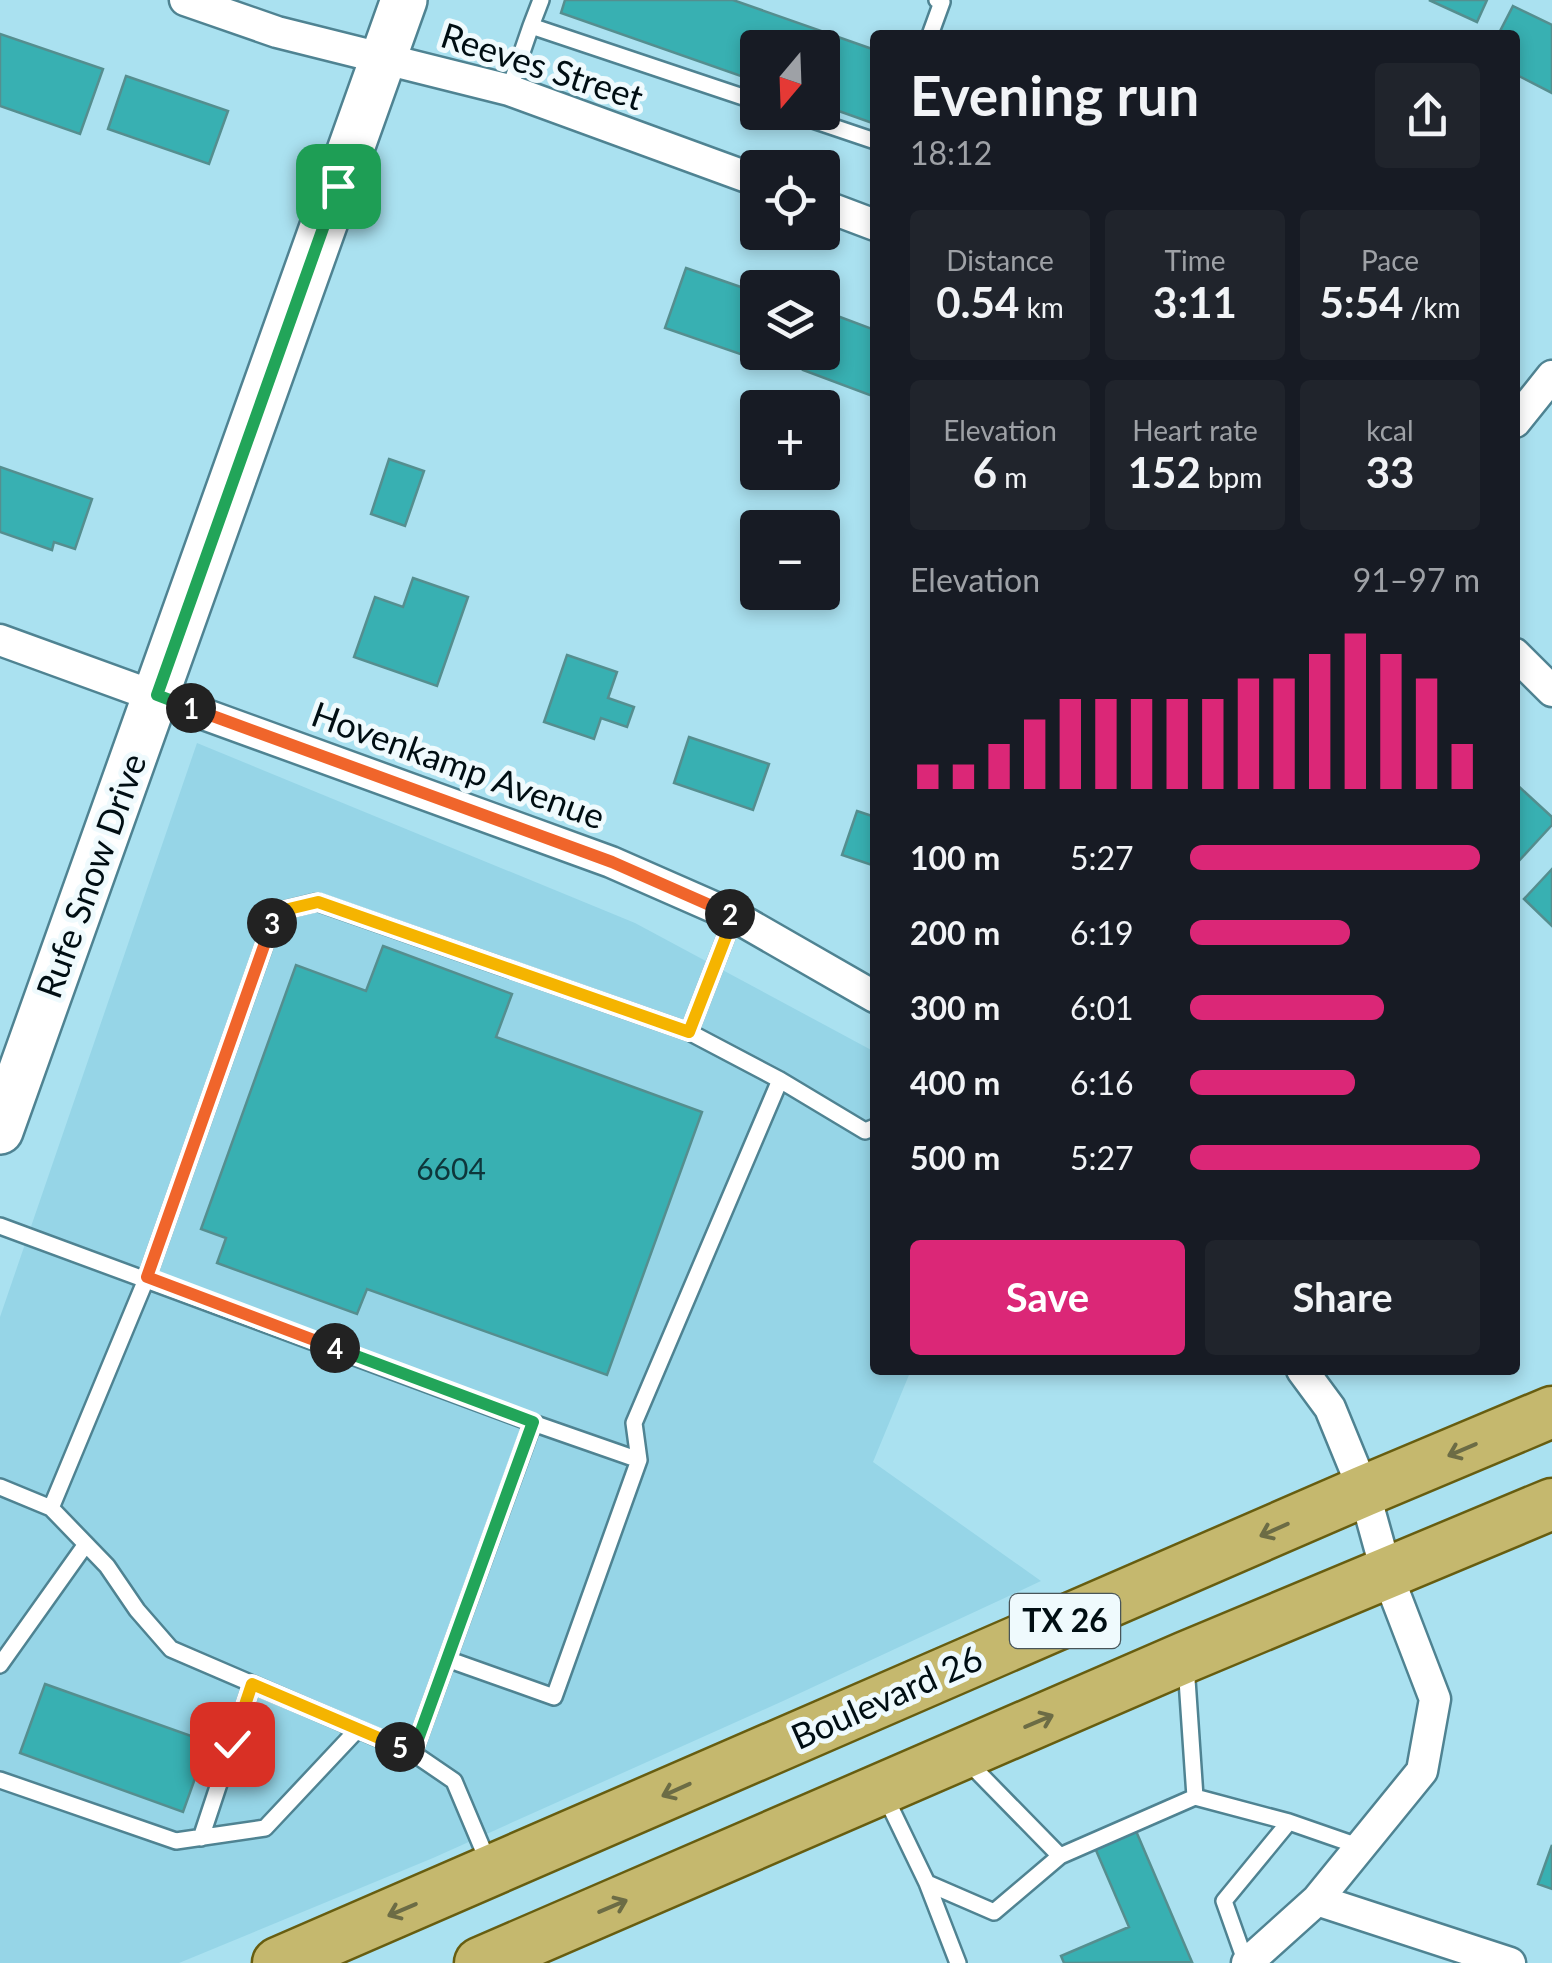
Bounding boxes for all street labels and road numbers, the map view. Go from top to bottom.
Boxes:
street label: Reeves Street [436,13,649,118]
street label: Hovenkamp Avenue [307,692,611,837]
street label: Rufe Snow Drive [26,748,154,1003]
road number: TX 26 [1010,1594,1120,1648]
street label: Boulevard 26 [784,1635,988,1757]

